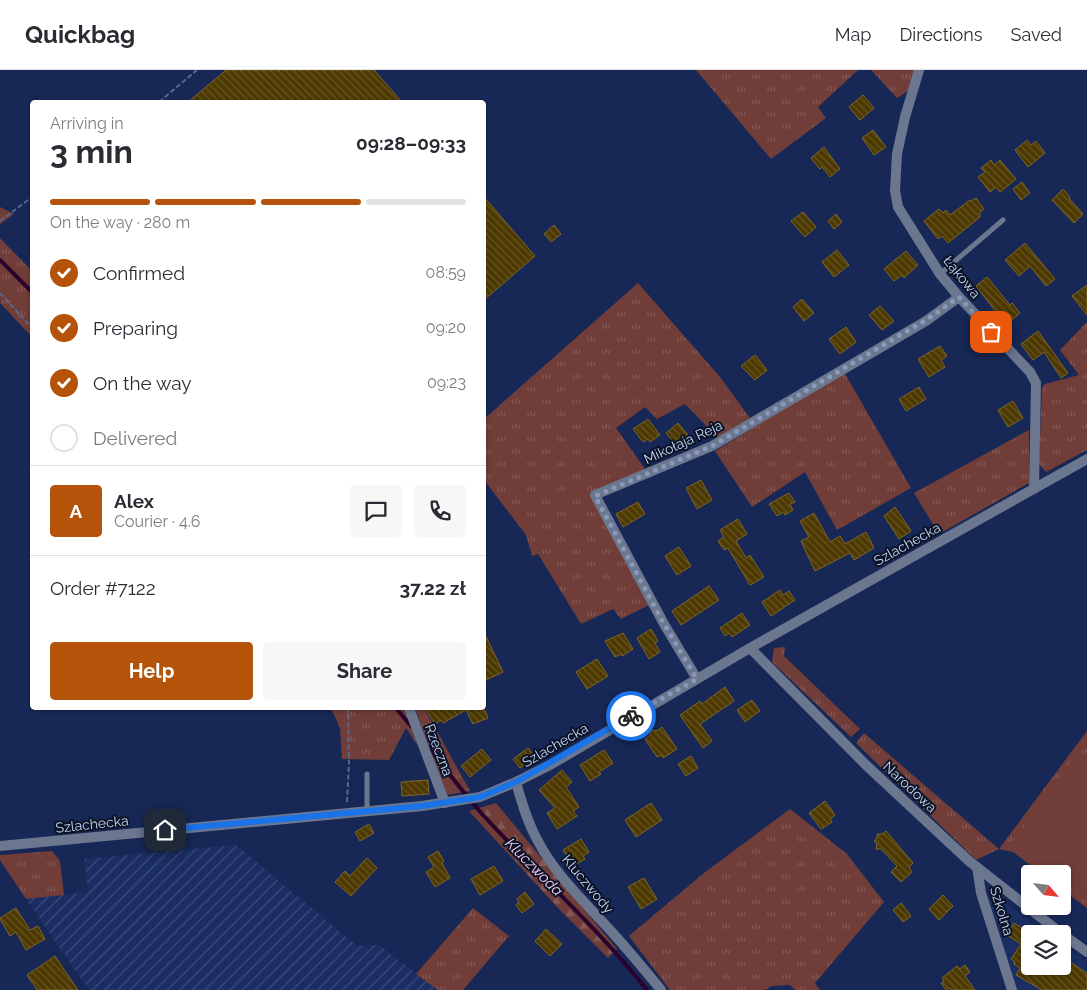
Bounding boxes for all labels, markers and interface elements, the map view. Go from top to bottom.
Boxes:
text: Quickbag [25,20,135,49]
text: Map [835,24,871,45]
text: Directions [899,24,983,45]
text: Saved [1011,24,1062,45]
text: Arriving in [50,114,124,133]
text: 09:28–09:33 [356,132,466,154]
text: 3 min [50,133,133,170]
text: On the way · 280 m [50,213,190,232]
street label: Łąkowa [940,253,984,301]
icon: check [50,259,78,287]
text: Confirmed [93,262,185,284]
text: 08:59 [426,263,466,282]
pin [970,311,1012,353]
icon: check [50,314,78,342]
text: Preparing [93,317,178,339]
text: 09:20 [426,318,466,337]
icon: bag [977,318,1005,346]
icon: check [50,369,78,397]
text: On the way [93,372,192,394]
text: 09:23 [427,373,466,392]
street label: Mikołaja Reja [641,417,725,467]
text: Delivered [93,427,177,449]
button: chat [350,485,402,537]
button: phone [414,485,466,537]
text: Alex [114,490,154,512]
text: A [70,500,82,522]
text: Courier · 4.6 [114,512,200,531]
street label: Szlachecka [871,519,943,569]
text: Order #7122 [50,577,156,599]
text: 37.22 zł [400,577,466,599]
button: Help [50,642,253,700]
button: Share [263,642,466,700]
courier [606,691,656,741]
icon: bike [617,702,645,730]
street label: Szlachecka [519,720,591,770]
street label: Rzeczna [422,722,456,778]
street label: Narodowa [880,758,940,816]
pin [144,809,186,851]
street label: Szlachecka [55,812,129,836]
icon: home [151,816,179,844]
water label: Kluczwoda [501,834,567,900]
street label: Kluczwody [559,851,617,917]
north arrow [1021,865,1071,915]
map controls [1021,865,1071,975]
street label: Szkolna [987,885,1017,937]
button: layers [1021,925,1071,975]

